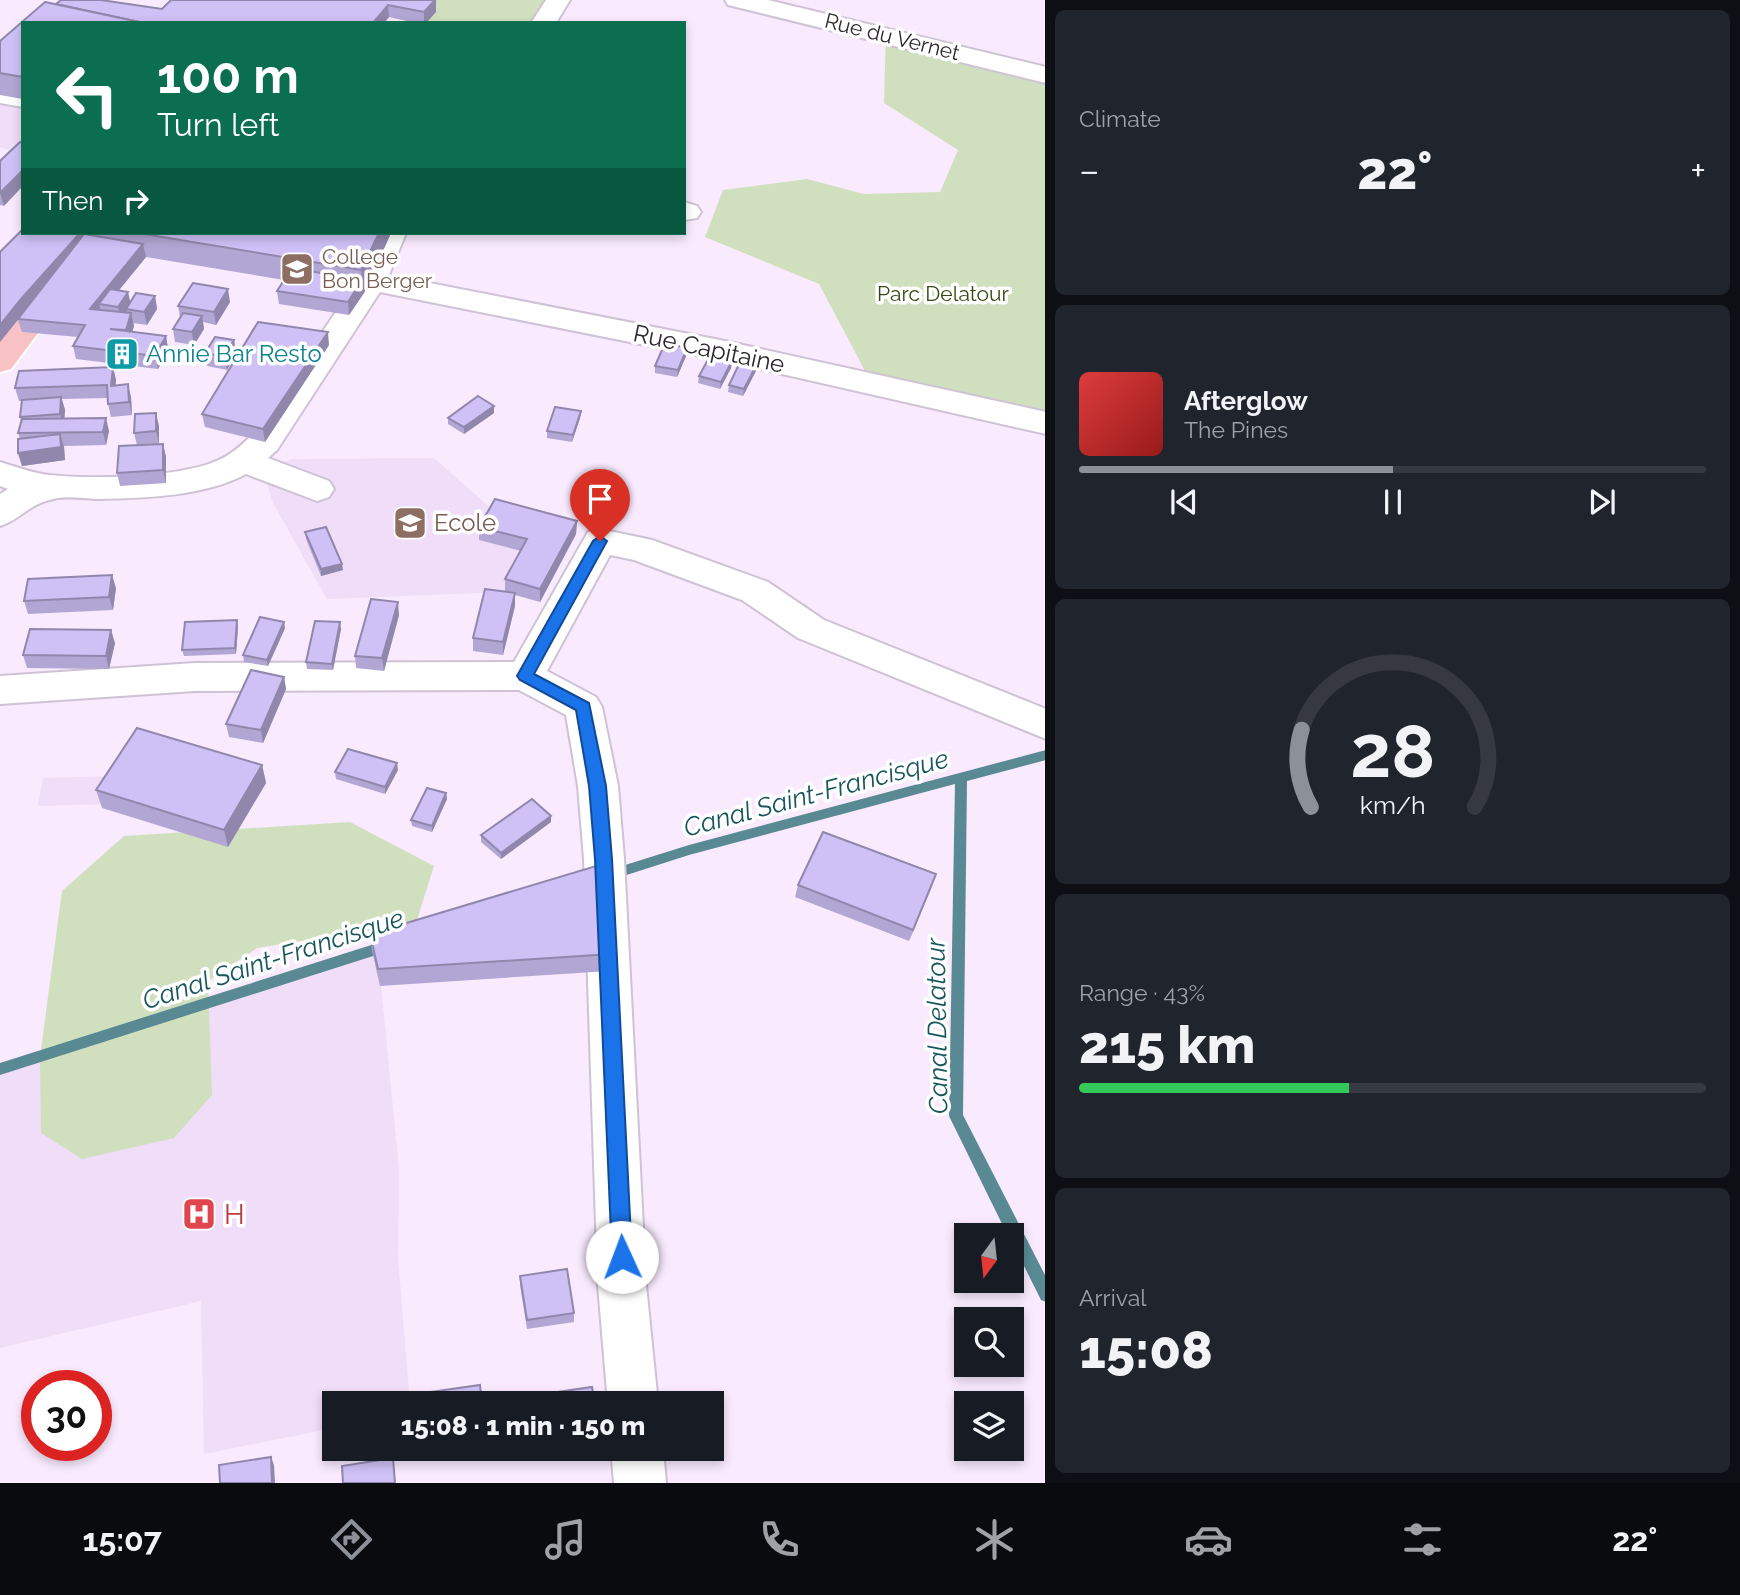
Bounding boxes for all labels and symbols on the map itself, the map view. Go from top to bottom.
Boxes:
street label: Rue du Vernet [822,8,962,65]
place label: College Bon Berger [322,244,433,293]
school or university icon: College Bon Berger [278,250,316,288]
park label: Parc Delatour [877,281,1010,306]
street label: Rue Capitaine [631,318,787,379]
building icon: Annie Bar Resto [103,335,141,373]
place label: Annie Bar Resto [146,339,322,368]
pin [570,469,630,541]
school or university icon: Ecole [391,504,429,542]
place label: Ecole [434,508,496,537]
water label: Canal Saint-Francisque [680,743,952,843]
water label: Canal Saint-Francisque [139,903,407,1015]
water label: Canal Delatour [920,937,954,1114]
hospital icon: H [180,1195,218,1233]
place label: H [224,1198,245,1231]
position arrow [585,1220,659,1294]
north arrow [954,1223,1024,1293]
speed limit sign: 30 [21,1370,112,1461]

